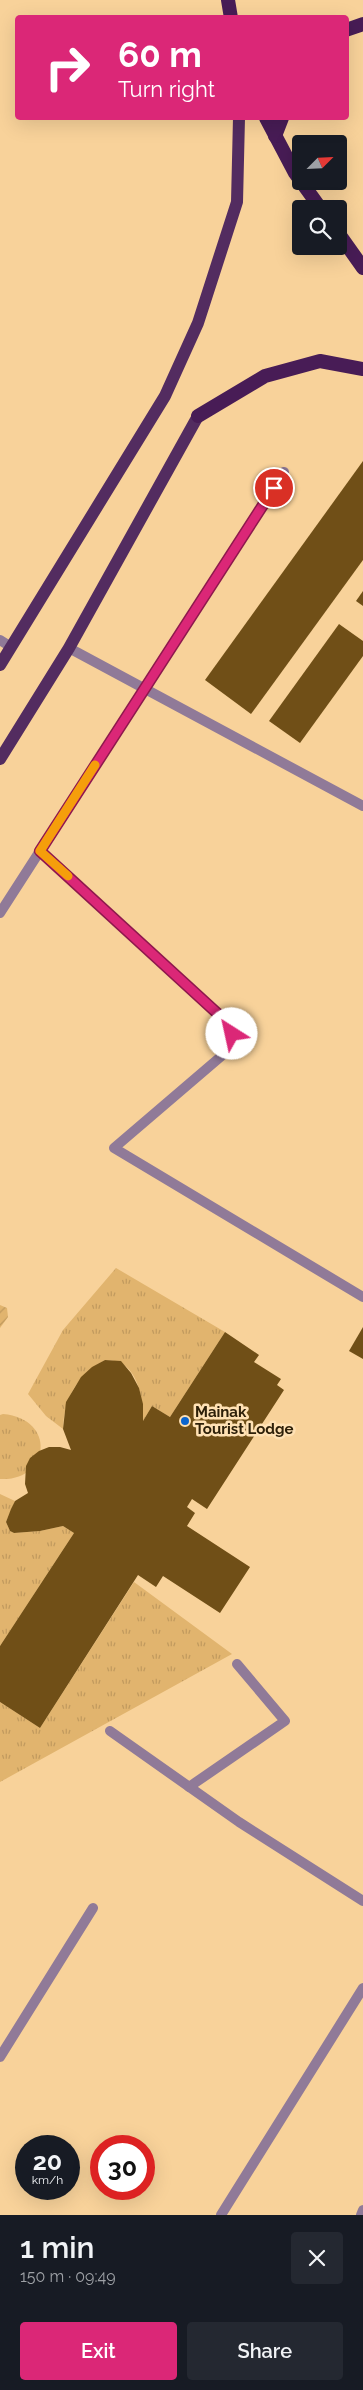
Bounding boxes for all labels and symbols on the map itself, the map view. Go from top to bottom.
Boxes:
north arrow [292,135,348,190]
pin [253,467,295,509]
position arrow [205,1007,257,1059]
place label: Mainak Tourist Lodge [195,1403,294,1438]
marker: Mainak Tourist Lodge [179,1415,191,1427]
speed limit sign: 30 [90,2135,155,2200]

